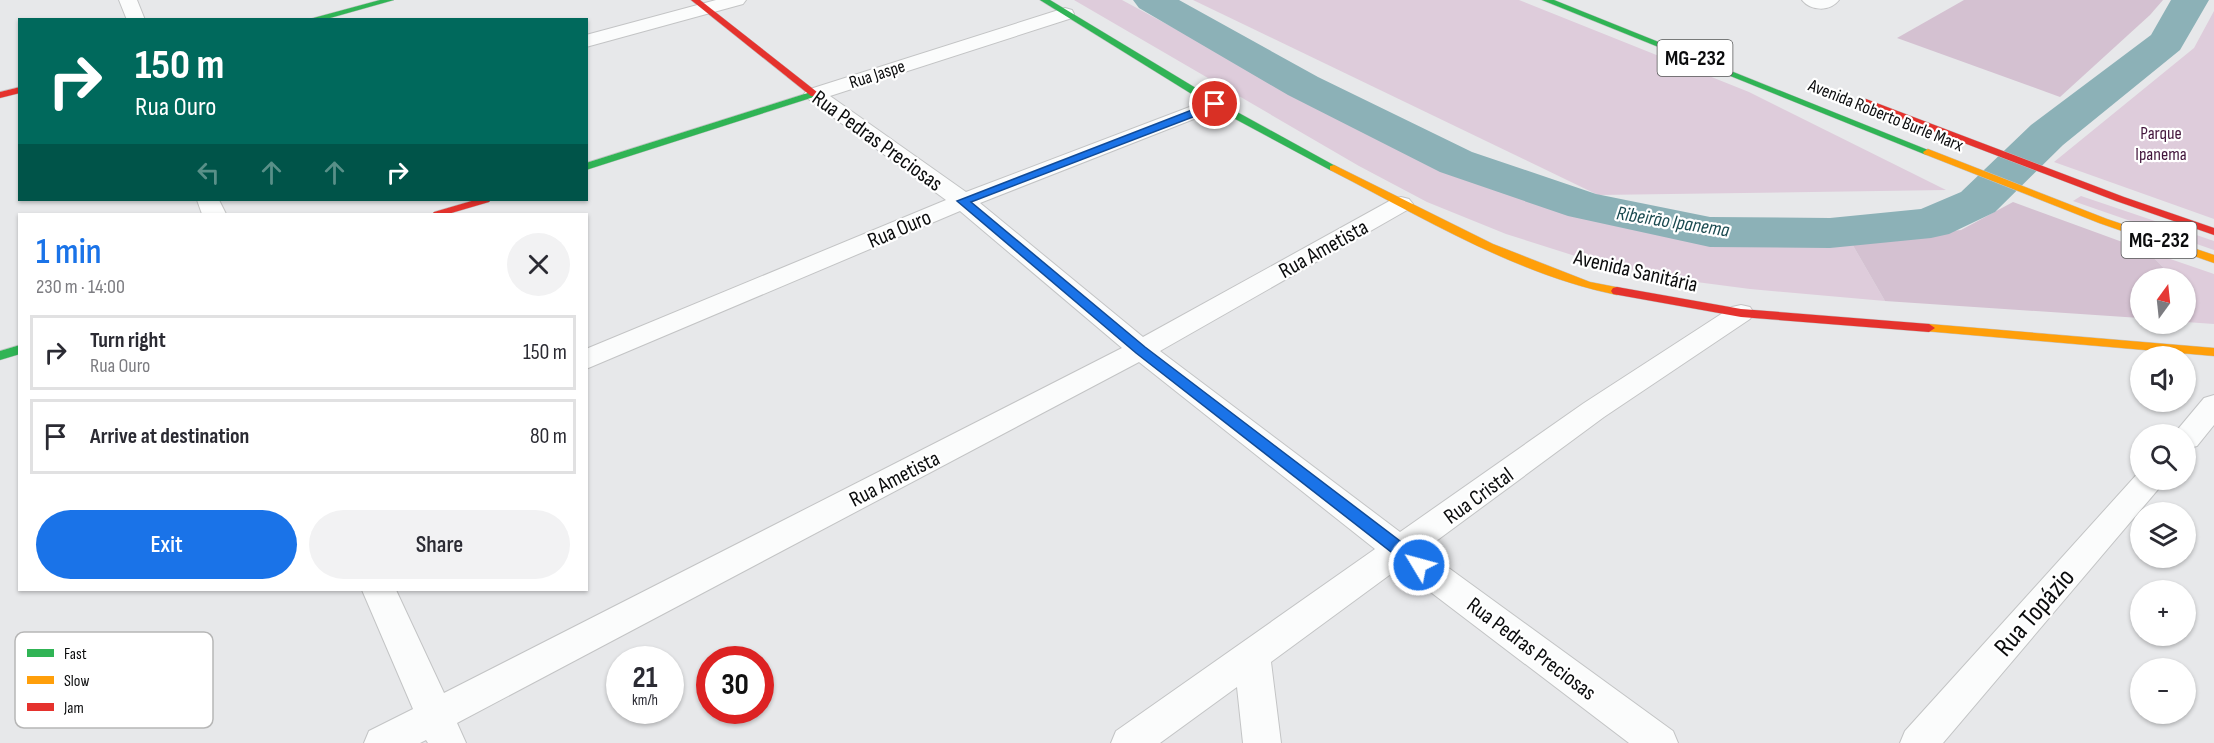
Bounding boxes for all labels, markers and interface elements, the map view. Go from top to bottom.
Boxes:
text: 150 m [135,40,224,91]
road number: MG-232 [1658,40,1732,76]
icon: right [36,42,114,120]
street label: Rua Jaspe [847,56,908,93]
street label: Avenida Roberto Burle Marx [1804,74,1966,156]
pin [1189,78,1240,129]
street label: Rua Pedras Preciosas [807,85,948,198]
icon: arrive [1198,87,1231,120]
text: Rua Ouro [135,91,217,123]
park label: Parque Ipanema [2135,123,2187,165]
icon: left [192,156,225,189]
icon: ahead [255,156,288,189]
icon: ahead [318,156,351,189]
icon: right [381,156,414,189]
water label: Ribeirão Ipanema [1615,201,1731,243]
street label: Rua Ouro [864,204,935,255]
street label: Rua Ametista [1274,214,1373,285]
road number: MG-232 [2122,222,2196,258]
text: 1 min [36,231,101,274]
button: close [507,233,570,296]
street label: Avenida Sanitária [1570,244,1700,299]
north arrow [2130,268,2196,334]
map controls [2130,268,2196,724]
text: 230 m · 14:00 [36,275,125,299]
text: Turn right [90,327,166,354]
icon: right [39,336,72,369]
text: 150 m [523,339,567,366]
button: sound [2130,346,2196,412]
text: Rua Ouro [90,354,150,378]
icon: arrive [39,420,72,453]
text: Arrive at destination [90,423,249,450]
text: 80 m [530,423,567,450]
button: search [2130,424,2196,490]
street label: Rua Ametista [845,445,944,514]
street label: Rua Cristal [1439,462,1519,530]
button: layers [2130,502,2196,568]
button: Exit [36,510,297,579]
button: Share [309,510,570,579]
position arrow [1387,533,1451,597]
street label: Rua Topázio [1988,562,2082,663]
button: + [2130,580,2196,646]
street label: Rua Pedras Preciosas [1461,592,1601,707]
legend [15,632,213,728]
text: Fast [64,645,87,664]
speed limit sign: 30 [696,646,774,724]
button: − [2130,658,2196,724]
text: 21 [633,660,657,696]
text: Slow [64,672,89,691]
text: km/h [632,691,658,710]
text: Jam [63,699,84,718]

